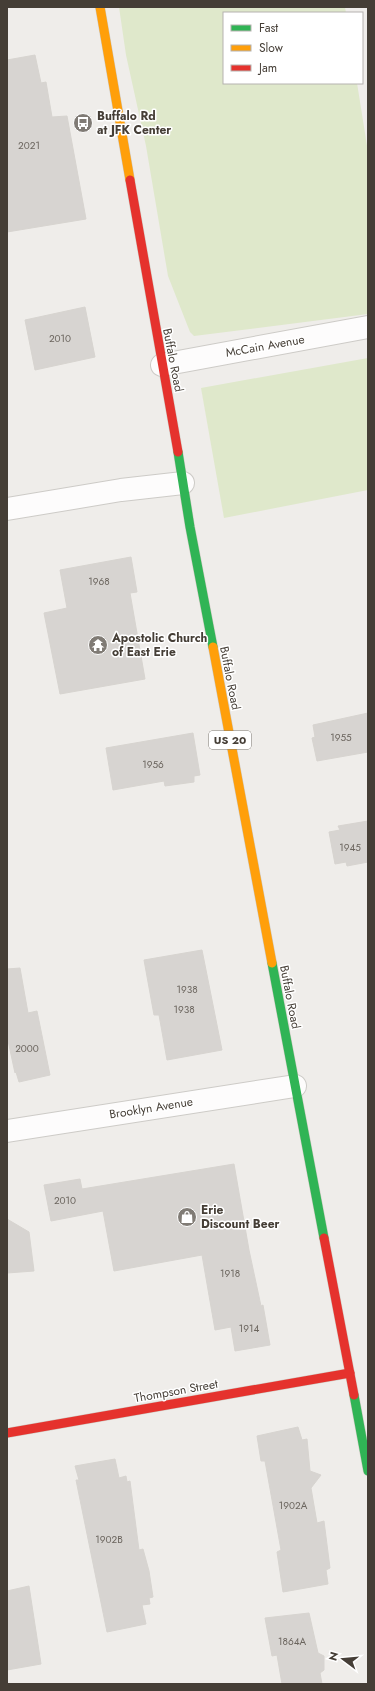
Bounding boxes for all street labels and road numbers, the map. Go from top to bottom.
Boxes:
street label: Buffalo Road [158,327,188,393]
street label: McCain Avenue [224,330,306,362]
street label: Buffalo Road [215,645,245,711]
road number: US 20 [209,731,251,749]
street label: Buffalo Road [275,964,305,1030]
street label: Brooklyn Avenue [108,1093,194,1123]
street label: Thompson Street [133,1375,219,1407]

